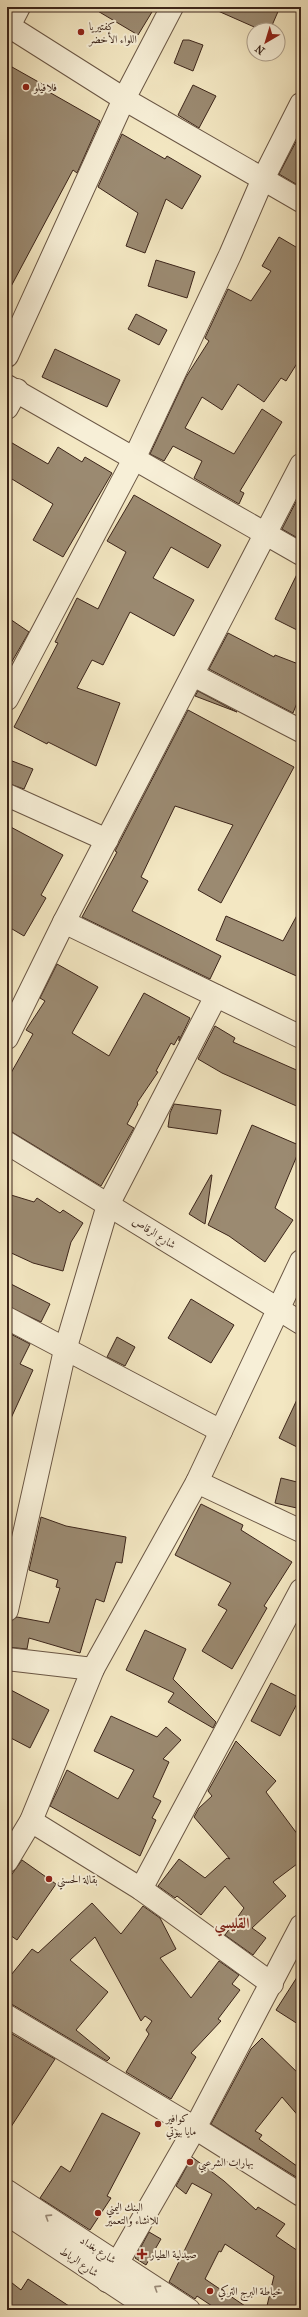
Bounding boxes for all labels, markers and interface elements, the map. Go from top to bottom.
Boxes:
place label: كفتيريا اللواء الأخضر [88,20,137,47]
north arrow [246,22,286,62]
marker: كفتيريا اللواء الأخضر [76,27,86,37]
text: N [252,41,267,57]
place label: فلافيلو [33,81,57,94]
marker: فلافيلو [21,82,31,92]
street label: شارع الرقاص [128,1215,178,1254]
place label: بقالة الحسني [57,1873,98,1890]
marker: بقالة الحسني [44,1874,54,1884]
district label: القليسي [215,1914,249,1937]
place label: كوافير مايا بيوتي [165,2112,196,2140]
marker: كوافير مايا بيوتي [153,2119,163,2129]
place label: بهارات الشرعبي [198,2156,254,2173]
marker: بهارات الشرعبي [185,2157,195,2167]
place label: البنك اليمني للانشاء والتعمير [105,2201,159,2227]
marker: البنك اليمني للانشاء والتعمير [93,2208,103,2218]
one-way arrow [45,2215,52,2222]
street label: شارع بغداد [76,2234,118,2269]
street label: شارع الرباط [56,2244,101,2282]
place label: صيدلية الطيار [149,2248,197,2261]
marker: صيدلية الطيار [137,2249,147,2259]
place label: خياطة البرج التركي [218,2284,283,2302]
one-way arrow [154,2285,161,2293]
marker: خياطة البرج التركي [205,2286,215,2296]

